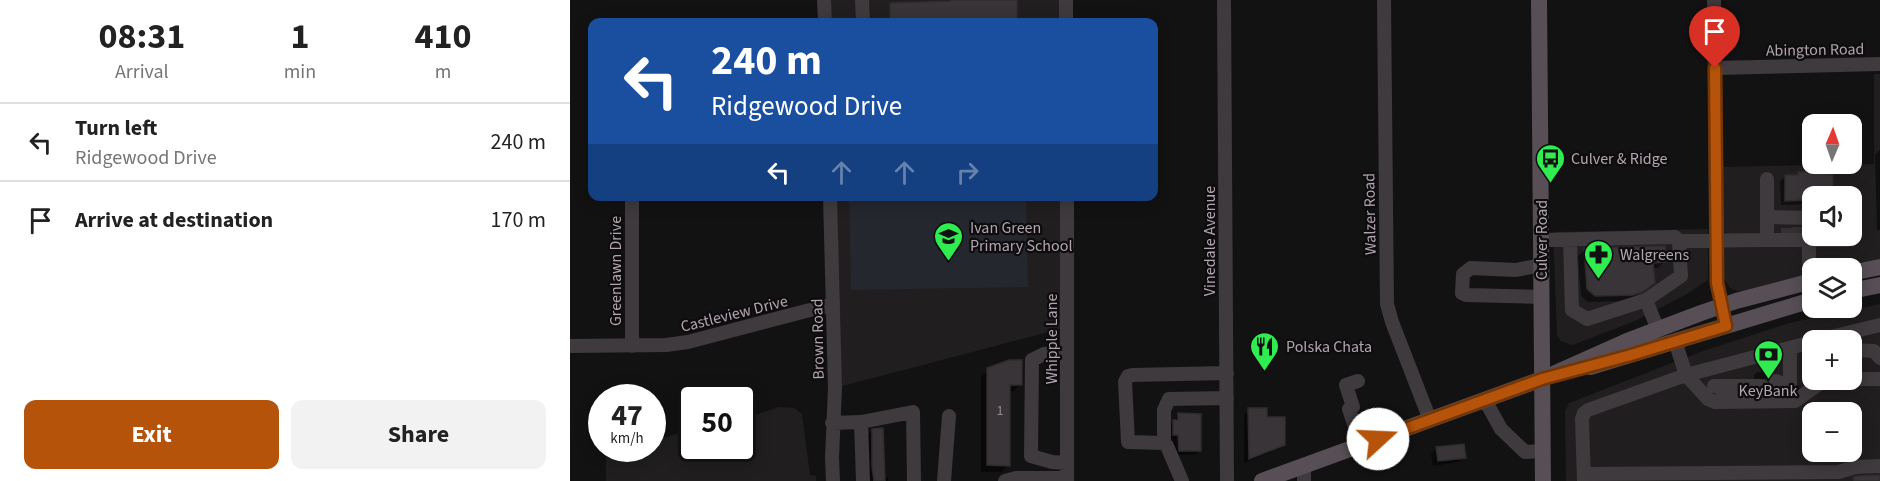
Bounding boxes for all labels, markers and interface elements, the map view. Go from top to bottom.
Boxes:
pin [1689,6,1740,68]
text: 08:31 [98,11,185,62]
text: 1 [290,11,309,62]
text: 410 [415,11,472,62]
icon: arrive [1698,15,1731,48]
text: 240 m [711,31,822,91]
street label: Abington Road [1766,38,1864,62]
icon: left [612,42,690,120]
text: Arrival [115,58,169,86]
text: min [284,58,316,86]
text: m [435,58,451,86]
text: Ridgewood Drive [711,87,902,126]
text: Turn left [75,112,157,144]
north arrow [1802,114,1862,174]
map controls [1802,114,1862,462]
icon: left [24,126,57,159]
text: 240 m [491,126,546,158]
bus stop icon: Culver & Ridge [1534,142,1566,184]
text: Ridgewood Drive [75,144,217,172]
place label: Culver & Ridge [1571,148,1668,170]
icon: left [762,156,795,189]
icon: ahead [825,156,858,189]
icon: ahead [888,156,921,189]
icon: right [951,156,984,189]
street label: Walzer Road [1358,173,1382,255]
street label: Vinedale Avenue [1199,186,1221,296]
button: sound [1802,186,1862,246]
street label: Culver Road [1531,200,1553,280]
icon: arrive [24,204,57,237]
text: Arrive at destination [75,204,273,236]
text: 170 m [491,204,546,236]
street label: Greenlawn Drive [605,216,627,326]
place label: Ivan Green Primary School [970,217,1072,257]
school or university icon: Ivan Green Primary School [933,220,965,262]
pharmacy icon: Walgreens [1583,238,1615,280]
place label: Walgreens [1620,244,1690,266]
button: layers [1802,258,1862,318]
street label: Castleview Drive [678,290,790,338]
street label: Whipple Lane [1041,294,1063,384]
street label: Brown Road [806,298,830,380]
restaurant icon: Polska Chata [1249,330,1281,372]
button: + [1802,330,1862,390]
place label: Polska Chata [1286,336,1372,358]
bank icon: KeyBank [1752,338,1784,380]
place label: KeyBank [1739,380,1797,402]
speed limit sign: 50 [678,384,756,462]
text: 47 [611,394,643,437]
button: Exit [24,400,279,469]
button: Share [291,400,546,469]
house number: 1 [997,401,1004,421]
button: − [1802,402,1862,462]
position arrow [1346,407,1410,471]
text: km/h [610,428,644,449]

